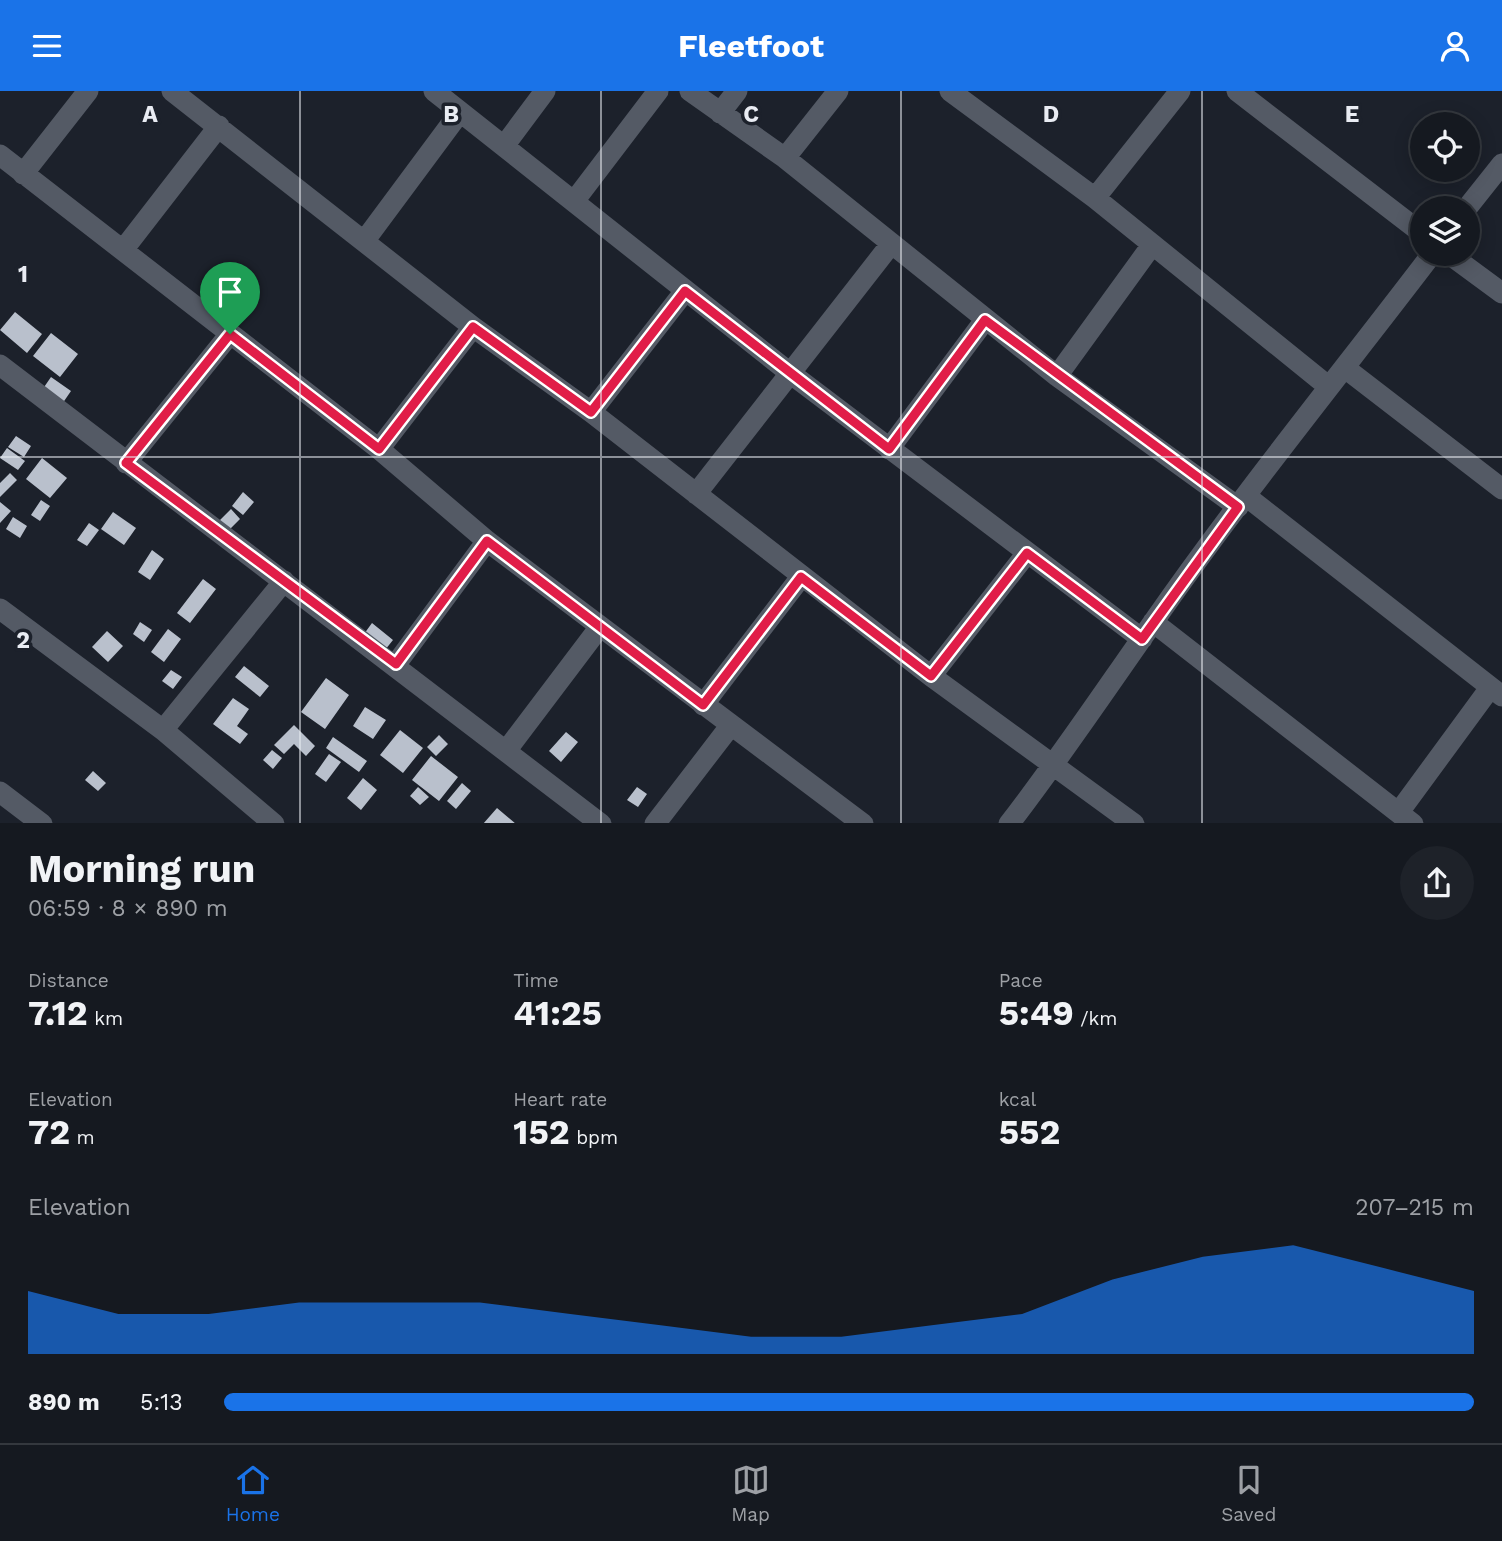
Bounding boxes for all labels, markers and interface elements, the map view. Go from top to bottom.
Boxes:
icon: menu [28,27,66,65]
text: Fleetfoot [678,27,824,65]
icon: person [1436,27,1474,65]
text: A [142,101,158,128]
text: B [443,101,459,128]
text: C [743,101,759,128]
text: D [1043,101,1059,128]
text: E [1345,101,1359,128]
map controls [1410,112,1480,266]
button: locate [1410,112,1480,182]
button: layers [1410,196,1480,266]
text: 1 [18,261,28,288]
pin [200,262,260,334]
icon: arrive [211,273,249,311]
text: 2 [16,627,30,654]
button: share [1400,846,1474,920]
text: Morning run [28,847,255,891]
text: 06:59 · 8 × 890 m [28,895,228,922]
text: Distance [28,969,109,992]
text: Time [513,969,559,992]
text: Pace [999,969,1043,992]
text: 7.12 [28,992,88,1034]
text: 41:25 [513,992,602,1034]
text: 5:49 [999,992,1074,1034]
text: km [88,1007,123,1030]
text: /km [1074,1007,1117,1030]
text: Elevation [28,1088,113,1111]
text: Heart rate [513,1088,607,1111]
text: kcal [999,1088,1036,1111]
text: 72 [28,1111,70,1153]
text: 152 [513,1111,570,1153]
text: 552 [999,1111,1060,1153]
text: m [70,1126,95,1149]
text: bpm [570,1126,618,1149]
text: Elevation [28,1194,131,1221]
text: 207–215 m [1355,1194,1474,1221]
text: 890 m [28,1389,100,1416]
text: 5:13 [140,1389,183,1416]
tab: Home [226,1461,280,1526]
tab: Map [731,1461,770,1526]
tab: Saved [1221,1461,1276,1526]

